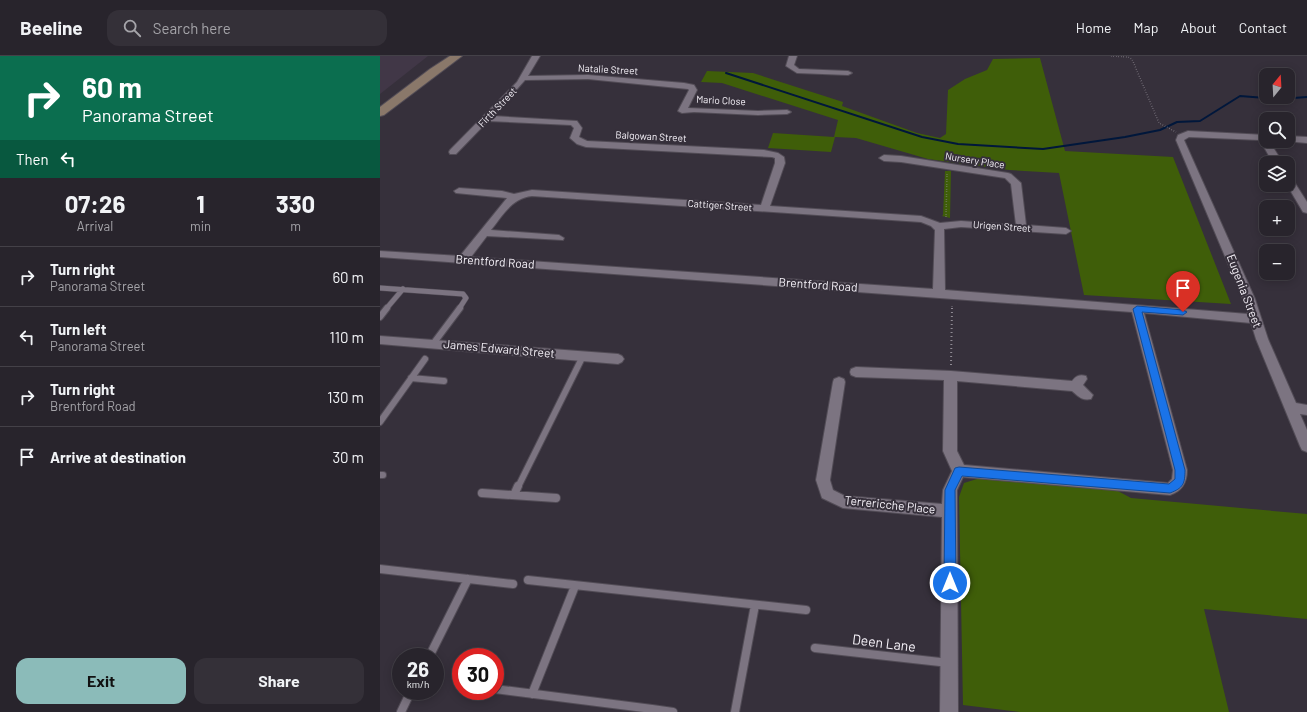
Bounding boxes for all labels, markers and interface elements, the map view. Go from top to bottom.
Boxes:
search box [107,10,387,46]
text: Beeline [20,16,83,39]
icon: search [121,17,143,39]
text: Search here [153,19,231,37]
text: Home [1076,19,1112,36]
text: Map [1134,19,1158,36]
text: About [1180,19,1217,36]
text: Contact [1239,19,1287,36]
street label: Natalie Street [578,61,639,77]
north arrow [1259,68,1295,104]
map controls [1259,68,1295,280]
text: 60 m [82,70,142,104]
icon: right [16,72,68,124]
street label: Firth Street [475,84,519,129]
street label: Mario Close [696,93,746,107]
text: Panorama Street [82,104,214,126]
button: search [1259,112,1295,148]
street label: Balgowan Street [615,128,687,144]
icon: left [57,148,79,170]
street label: Nursery Place [944,149,1006,171]
text: Then [16,150,49,168]
button: layers [1259,156,1295,192]
text: 07:26 [65,189,125,218]
text: 1 [196,189,205,218]
text: 330 [276,189,315,218]
street label: Cattiger Street [687,197,753,213]
button: + [1259,200,1295,236]
text: Arrival [77,218,113,234]
text: min [190,218,211,234]
text: m [290,218,301,234]
street label: Urigen Street [973,218,1032,234]
button: − [1259,244,1295,280]
street label: Brentford Road [455,251,535,271]
street label: Eugenia Street [1225,252,1265,329]
text: Turn right [50,260,115,278]
icon: right [16,266,38,288]
text: 60 m [332,268,364,286]
pin [1166,271,1200,312]
street label: Brentford Road [778,274,858,294]
icon: arrive [1172,277,1194,299]
text: Panorama Street [50,278,145,294]
text: Turn left [50,320,106,338]
icon: left [16,326,38,348]
text: 110 m [330,328,364,346]
street label: James Edward Street [443,336,555,360]
text: Panorama Street [50,338,145,354]
text: Turn right [50,380,115,398]
icon: right [16,386,38,408]
text: 130 m [327,388,364,406]
text: Brentford Road [50,398,136,414]
icon: arrive [16,446,38,468]
text: Arrive at destination [50,448,186,466]
text: 30 m [332,448,364,466]
street label: Terrericche Place [844,492,936,516]
position arrow [929,562,971,604]
street label: Deen Lane [851,630,917,655]
speed limit sign: 30 [452,648,504,700]
text: 26 [407,657,429,681]
button: Exit [16,658,186,704]
button: Share [194,658,364,704]
text: km/h [407,678,429,690]

